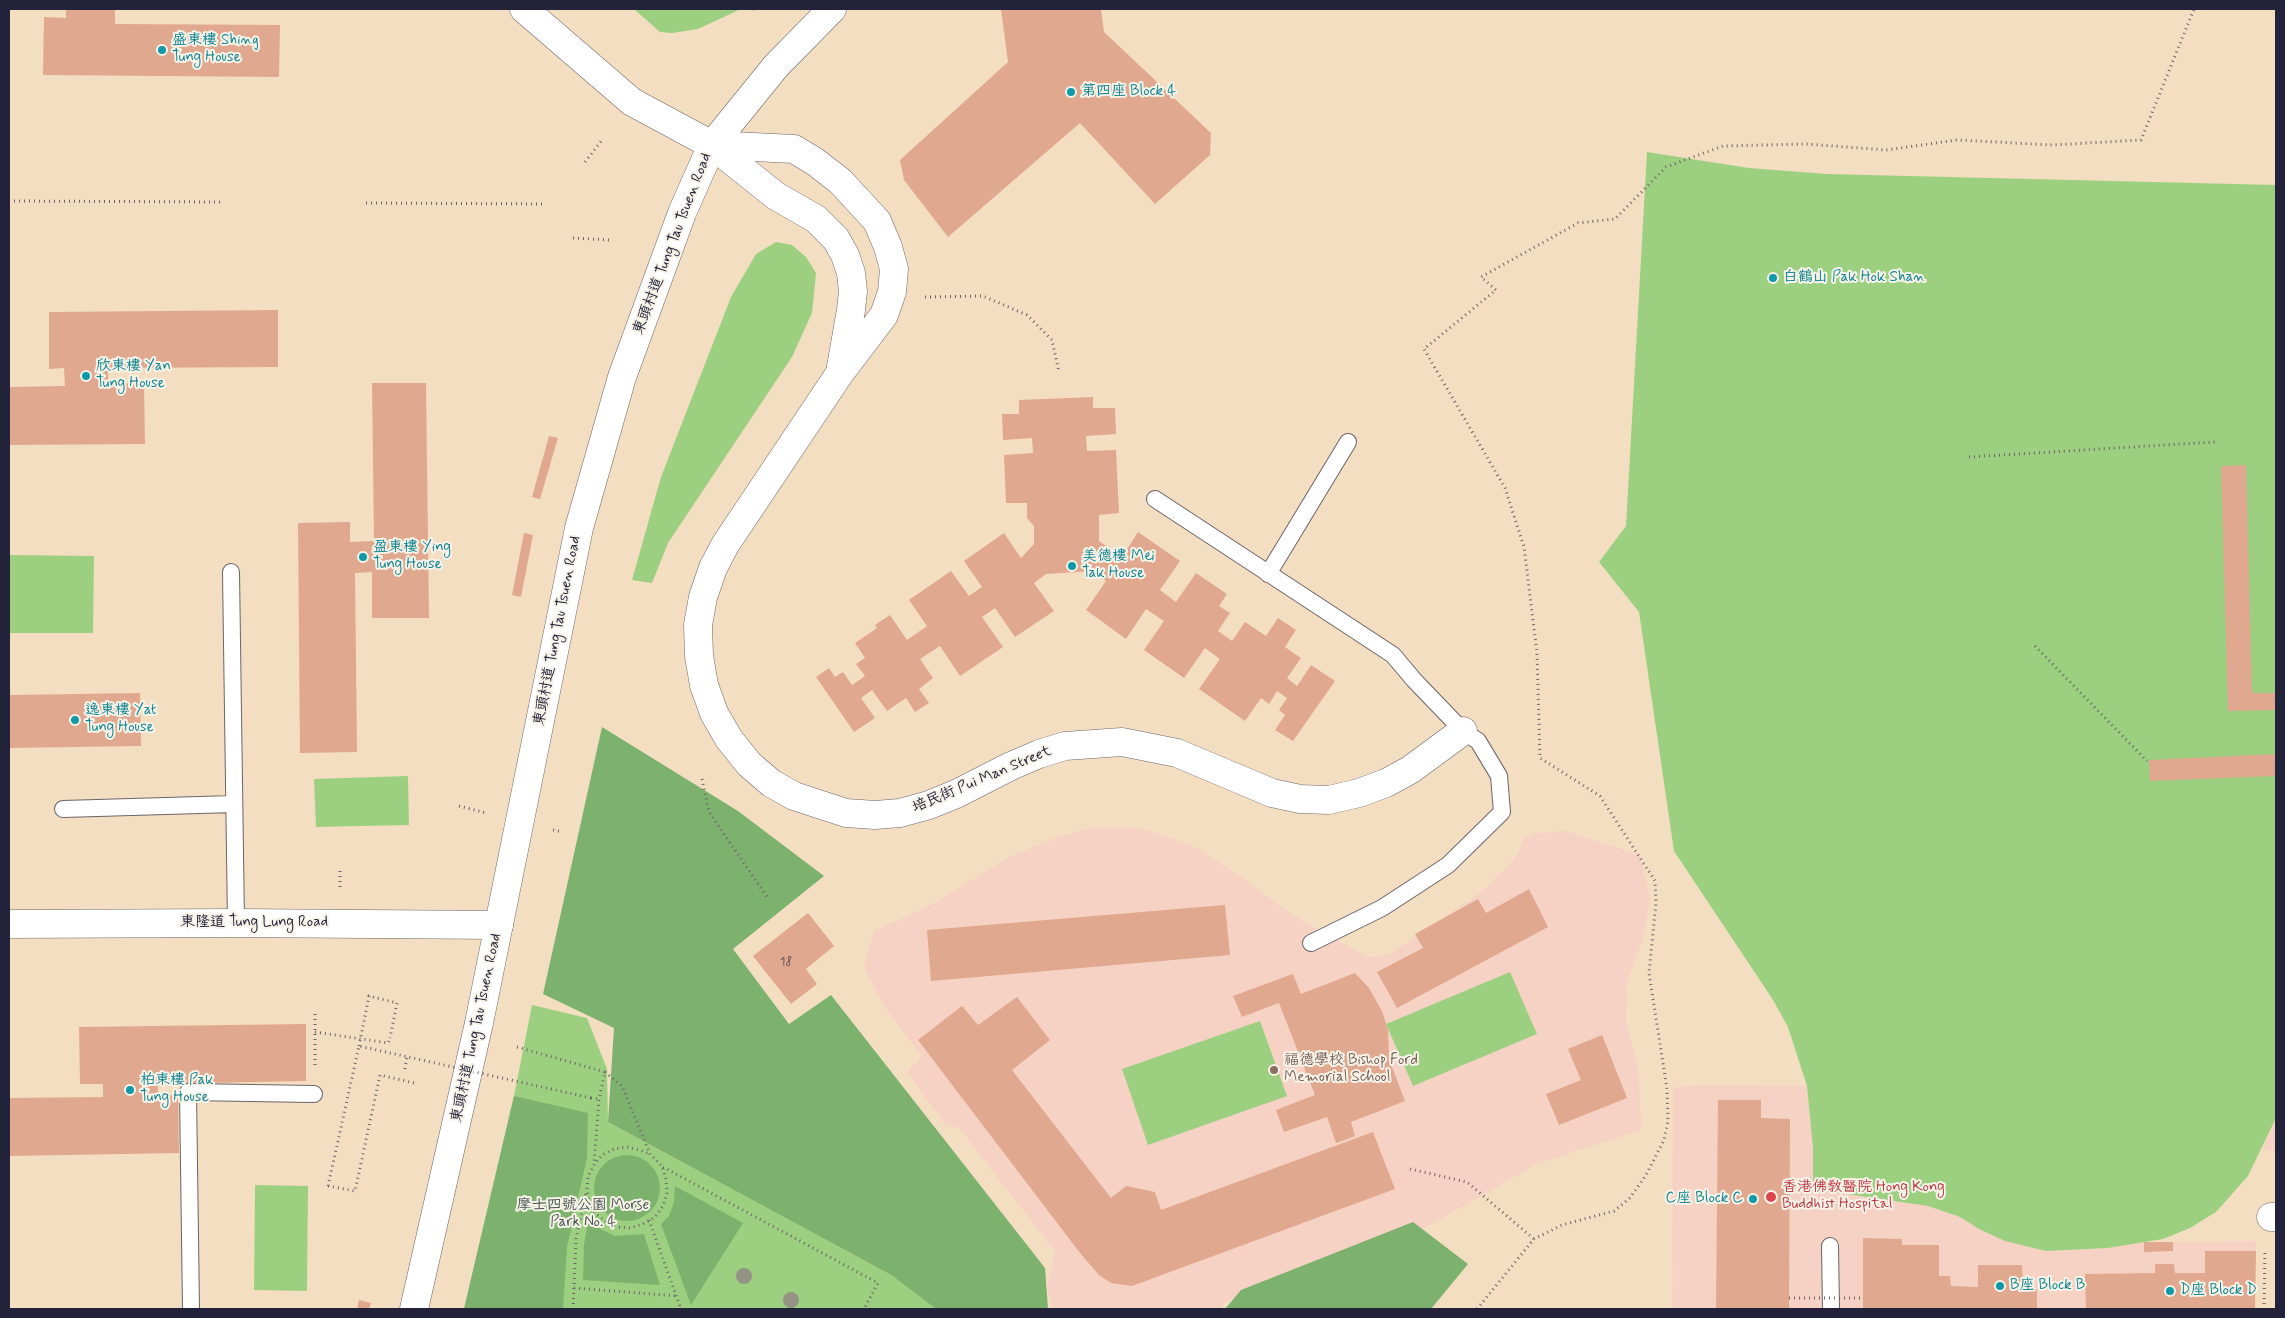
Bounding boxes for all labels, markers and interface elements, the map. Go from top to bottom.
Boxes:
place label: 盛東樓 Shing Tung House [172,32,259,67]
marker: 盛東樓 Shing Tung House [156,44,168,56]
place label: 第四座 Block 4 [1081,83,1176,101]
marker: 第四座 Block 4 [1065,86,1077,98]
street label: 東頭村道 Tung Tau Tsuen Road [630,151,716,337]
place label: 白鶴山 Pak Hok Shan [1783,269,1925,287]
marker: 白鶴山 Pak Hok Shan [1767,272,1779,284]
place label: 欣東樓 Yan Tung House [96,358,171,393]
marker: 欣東樓 Yan Tung House [80,370,92,382]
street label: 東頭村道 Tung Tau Tsuen Road [531,535,585,727]
place label: 盈東樓 Ying Tung House [373,539,451,574]
place label: 美德樓 Mei Tak House [1082,548,1155,583]
marker: 盈東樓 Ying Tung House [357,551,369,563]
marker: 美德樓 Mei Tak House [1066,560,1078,572]
place label: 逸東樓 Yat Tung House [85,702,156,737]
marker: 逸東樓 Yat Tung House [69,714,81,726]
street label: 培民街 Pui Man Street [910,743,1054,817]
street label: 東隆道 Tung Lung Road [180,914,328,932]
street label: 東頭村道 Tung Tau Tsuen Road [448,932,506,1124]
house number: 18 [780,955,792,969]
place label: 福德學校 Bishop Ford Memorial School [1284,1052,1418,1087]
marker: 福德學校 Bishop Ford Memorial School [1268,1064,1280,1076]
place label: 柏東樓 Pak Tung House [140,1072,214,1107]
marker: 柏東樓 Pak Tung House [124,1084,136,1096]
place label: 香港佛教醫院 Hong Kong Buddhist Hospital [1782,1179,1945,1214]
place label: C座 Block C [1666,1190,1743,1208]
marker: 香港佛教醫院 Hong Kong Buddhist Hospital [1764,1190,1778,1204]
marker: C座 Block C [1747,1193,1759,1205]
park label: 摩士四號公園 Morse Park No. 4 [517,1197,649,1232]
place label: B座 Block B [2010,1277,2085,1295]
marker: B座 Block B [1994,1280,2006,1292]
place label: D座 Block D [2180,1282,2257,1300]
marker: D座 Block D [2164,1285,2176,1297]

